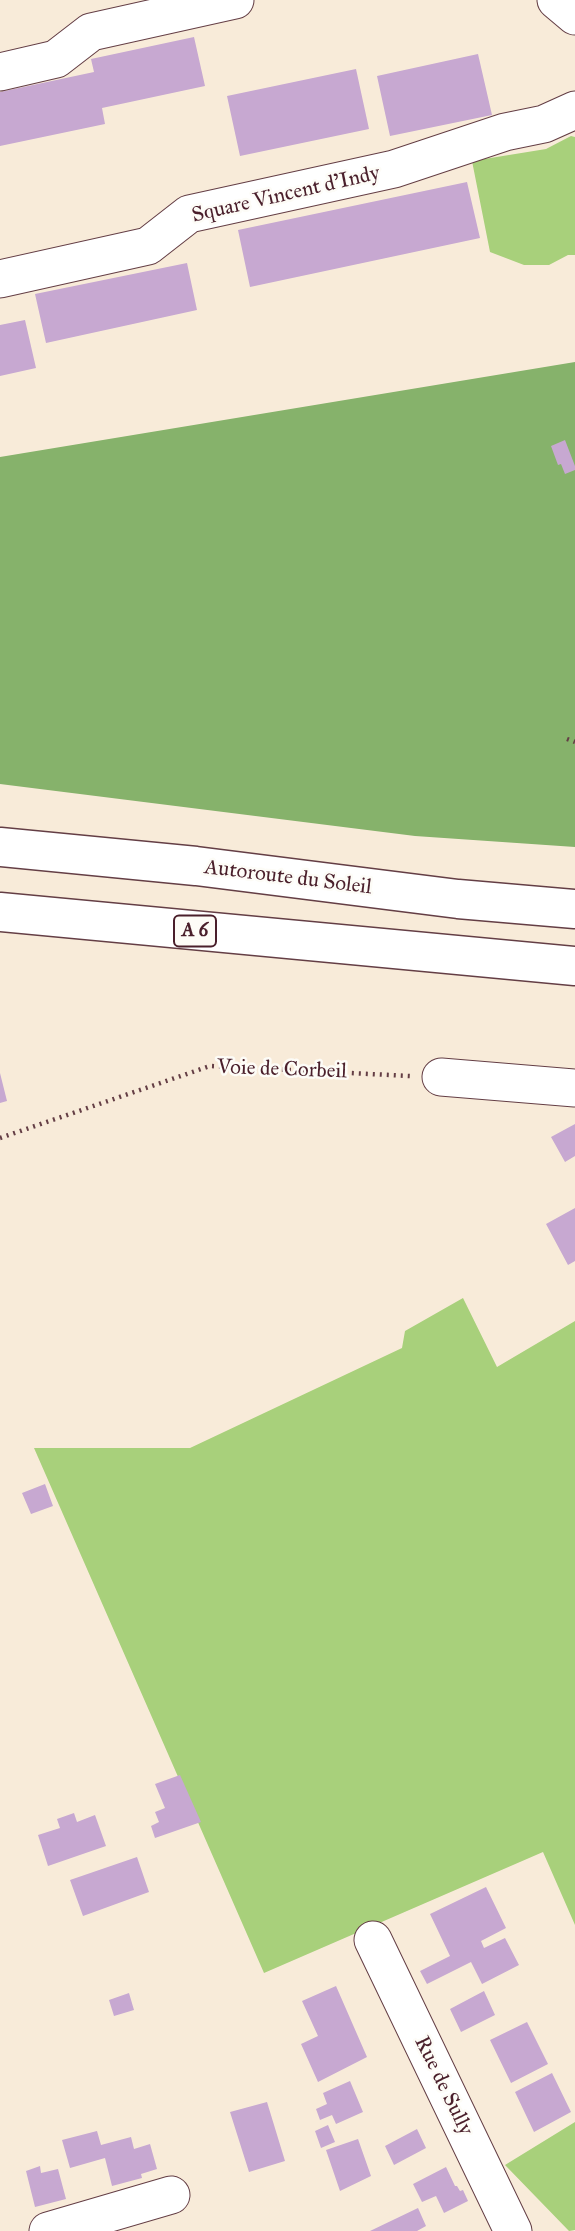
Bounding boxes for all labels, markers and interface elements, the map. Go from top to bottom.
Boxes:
street label: Square Vincent d'Indy [190,161,382,229]
street label: Autoroute du Soleil [203,855,373,901]
road number: A 6 [174,916,216,946]
street label: Voie de Corbeil [217,1055,347,1085]
street label: Rue de Sully [408,2032,478,2140]

